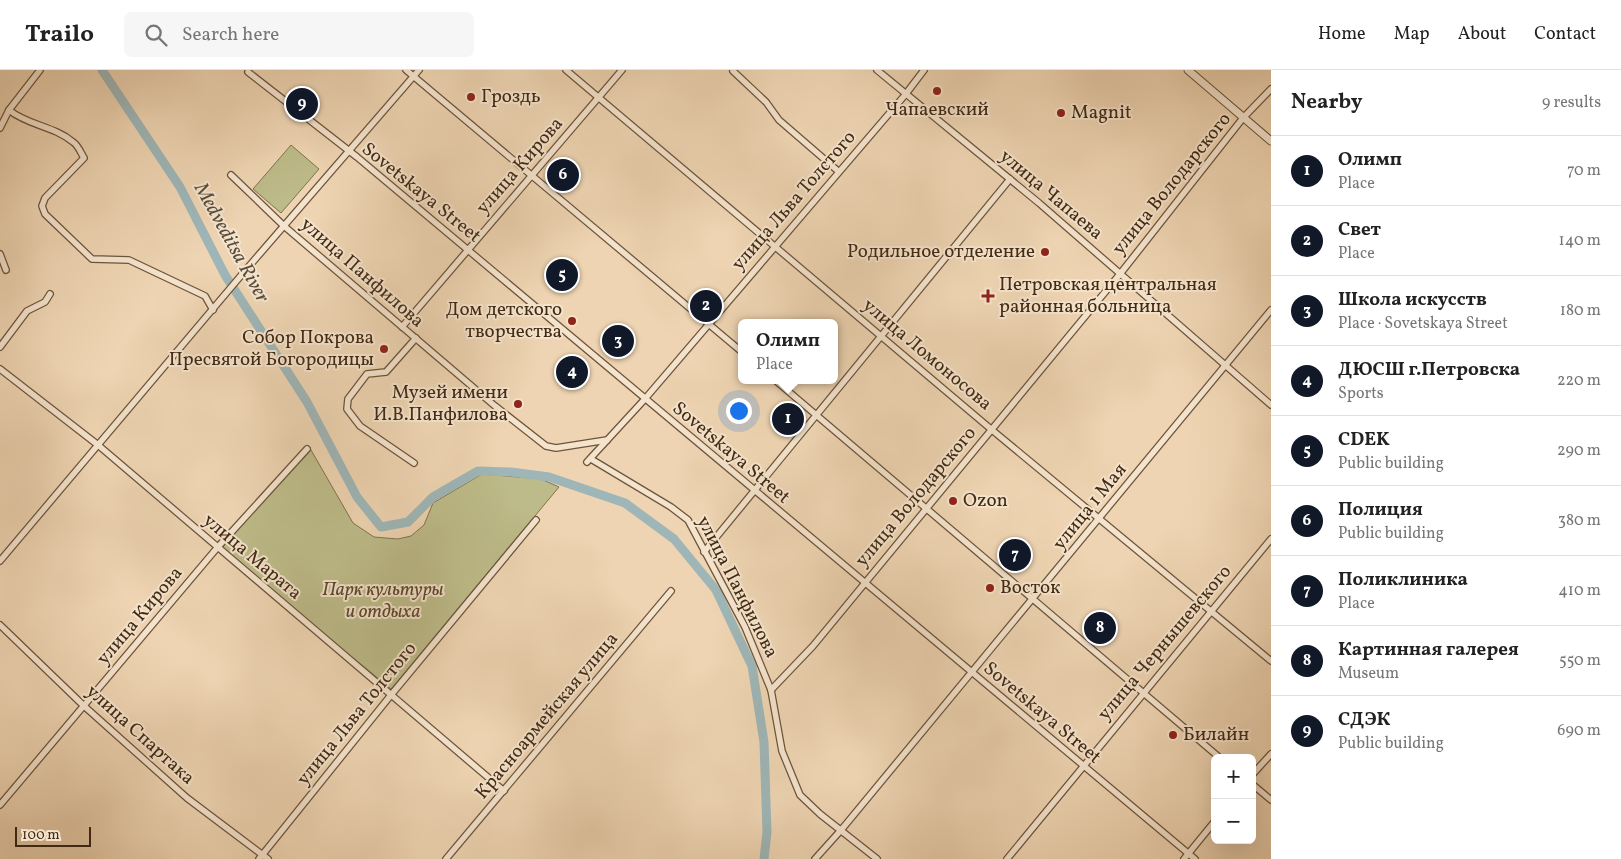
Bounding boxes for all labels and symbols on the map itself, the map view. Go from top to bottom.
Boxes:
place label: Гроздь [481,84,540,110]
pin: 9 [286,85,318,123]
marker: Чапаевский [931,85,943,97]
marker: Гроздь [465,91,477,103]
place label: Чапаевский [885,97,989,123]
place label: Magnit [1071,100,1132,126]
marker: Magnit [1055,107,1067,119]
street label: улица Володарского [1106,107,1238,261]
street label: улица Кирова [470,112,570,220]
street label: улица Льва Толстого [726,125,862,277]
street label: Sovetskaya Street [356,137,486,249]
street label: улица Чапаева [994,144,1108,246]
pin: 6 [547,156,579,194]
water label: Medveditsa River [186,177,276,309]
street label: улица Панфилова [294,212,430,334]
place label: Родильное отделение [847,239,1035,265]
marker: Родильное отделение [1039,246,1051,258]
pin: 5 [546,256,578,294]
place label: Петровская центральная районная больница [999,272,1217,320]
pin: 2 [690,287,722,325]
marker: Петровская центральная районная больница [981,289,995,303]
street label: улица Ломоносова [857,293,997,417]
place label: Дом детского творчества [446,297,562,345]
marker: Дом детского творчества [566,315,578,327]
pin: 3 [602,322,634,360]
place label: Собор Покрова Пресвятой Богородицы [169,325,374,373]
marker: Собор Покрова Пресвятой Богородицы [378,343,390,355]
pin: 4 [556,353,588,391]
place label: Музей имени И.В.Панфилова [373,380,508,428]
street label: Sovetskaya Street [666,396,796,510]
marker: Музей имени И.В.Панфилова [512,398,524,410]
your location [726,398,752,424]
pin: 1 [772,400,804,438]
street label: улица Володарского [849,421,983,573]
street label: улица 1 Мая [1047,458,1133,556]
place label: Ozon [963,488,1008,514]
marker: Ozon [947,495,959,507]
street label: улица Марата [197,508,307,606]
street label: улица Панфилова [690,511,784,663]
pin: 7 [999,536,1031,574]
street label: улица Чернышевского [1092,560,1238,726]
street label: улица Кирова [91,561,189,671]
place label: Восток [1000,575,1060,601]
park label: Парк культуры и отдыха [322,577,444,625]
marker: Восток [984,582,996,594]
pin: 8 [1084,609,1116,647]
street label: Красноармейская улица [469,627,625,805]
street label: улица Льва Толстого [291,637,423,791]
street label: Sovetskaya Street [977,656,1107,770]
street label: улица Спартака [80,679,200,791]
place label: Билайн [1183,722,1249,748]
marker: Билайн [1167,729,1179,741]
scale bar [15,824,91,847]

